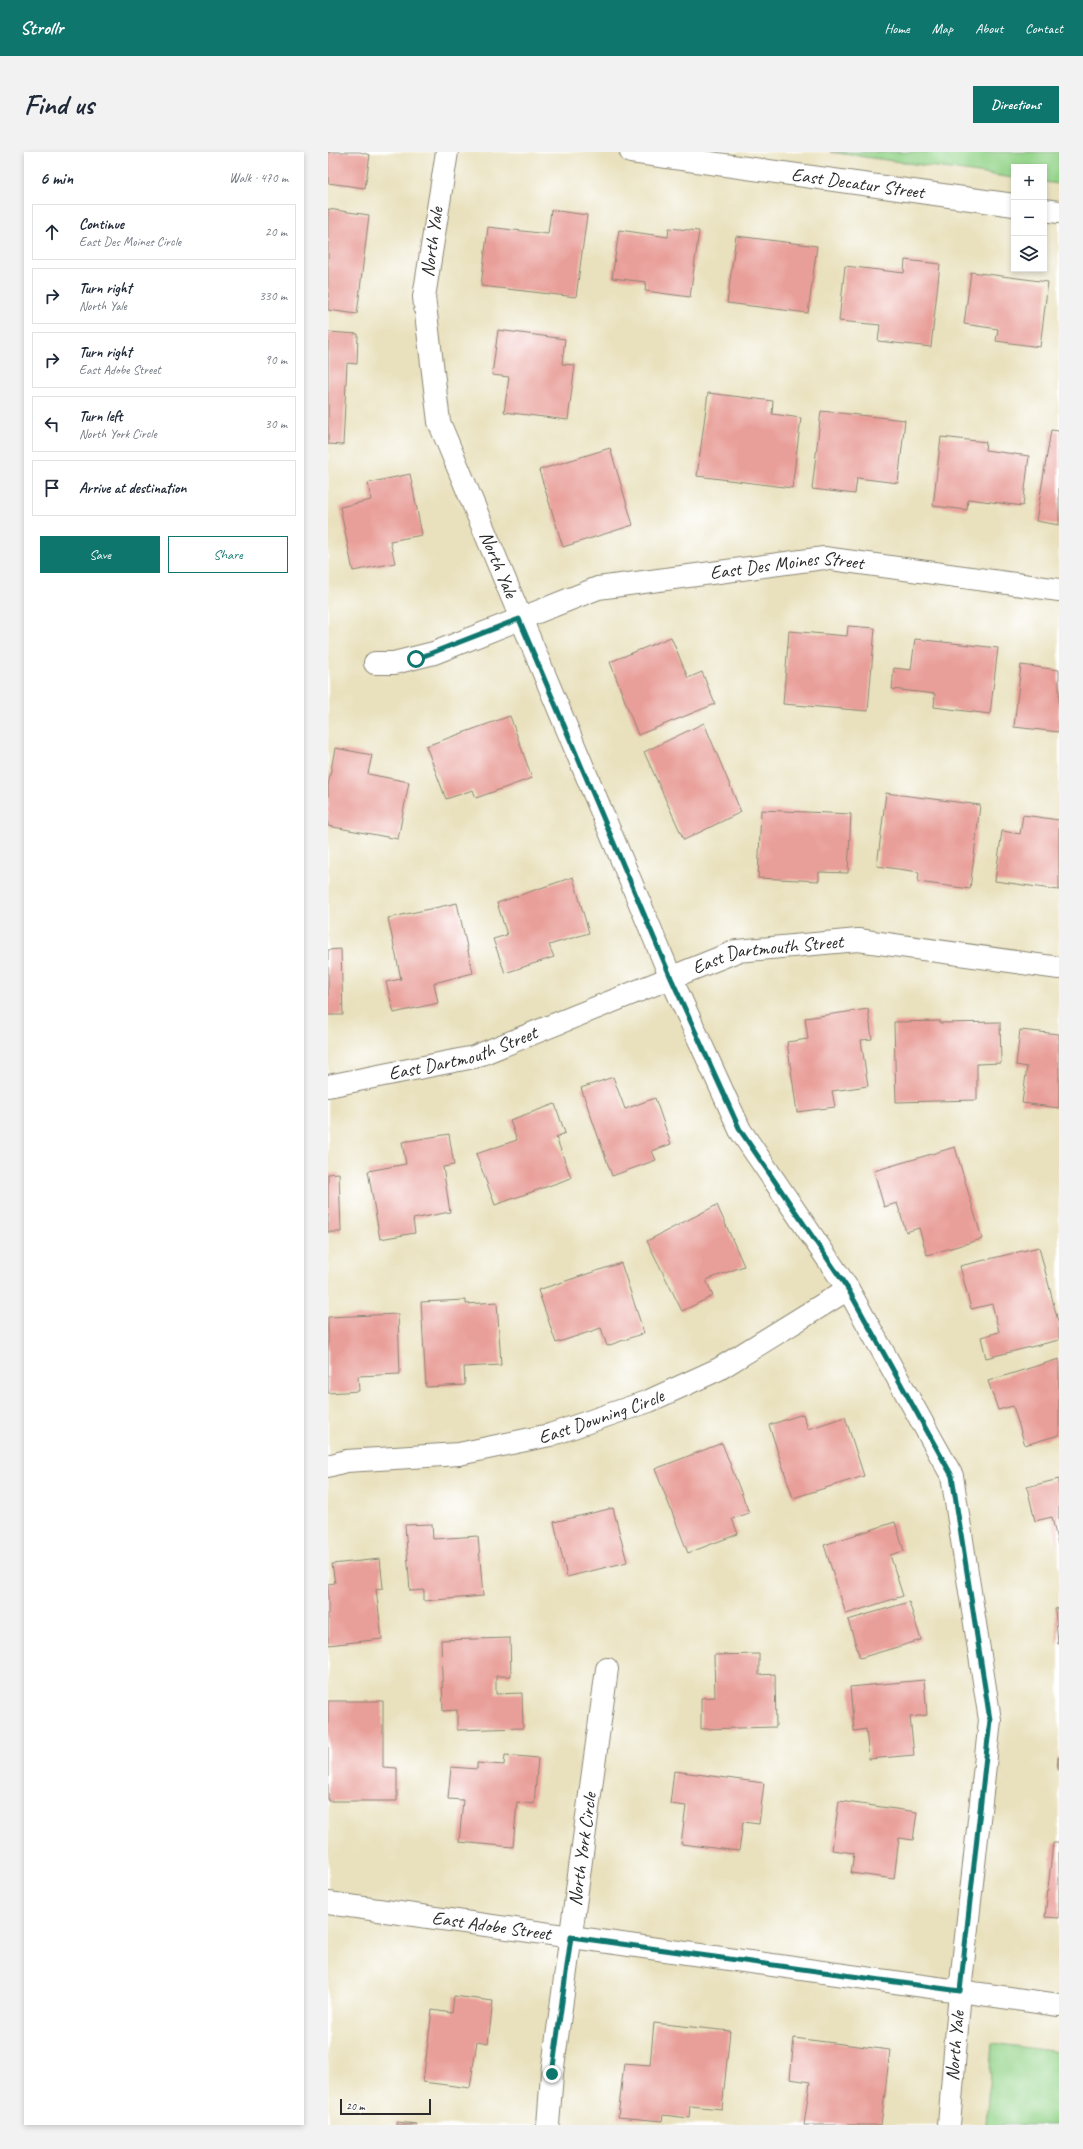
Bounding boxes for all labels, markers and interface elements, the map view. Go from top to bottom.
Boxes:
text: Strollr [20,16,63,40]
text: Home [884,20,910,37]
text: Map [932,20,953,37]
text: About [975,20,1003,37]
text: Contact [1025,20,1063,37]
button: Directions [973,86,1059,123]
text: Find us [24,87,94,122]
street label: East Decatur Street [790,162,927,205]
map controls [1011,164,1047,272]
button: + [1011,164,1047,200]
text: 6 min [40,168,73,189]
text: Walk · 470 m [229,170,288,186]
button: − [1011,200,1047,236]
street label: North Yale [415,204,449,278]
text: Continue [79,215,124,234]
icon: ahead [41,221,63,243]
text: 20 m [265,224,287,240]
text: East Des Moines Circle [79,234,181,250]
button: layers [1011,236,1047,272]
text: Turn right [79,279,132,298]
icon: right [41,285,63,307]
text: 330 m [259,288,287,304]
text: North Yale [79,298,127,314]
text: Turn right [79,343,132,362]
icon: right [41,349,63,371]
text: 90 m [265,352,287,368]
text: East Adobe Street [79,362,161,378]
text: Turn left [79,407,122,426]
icon: left [41,413,63,435]
text: 30 m [265,416,287,432]
text: North York Circle [79,426,157,442]
icon: arrive [41,477,63,499]
text: Arrive at destination [79,479,186,498]
street label: North Yale [474,527,524,603]
button: Save [40,536,160,573]
button: Share [168,536,288,573]
street label: East Des Moines Street [708,546,867,585]
route start [407,650,425,668]
street label: East Dartmouth Street [689,929,846,980]
street label: East Dartmouth Street [387,1020,542,1086]
street label: East Downing Circle [537,1383,669,1449]
street label: North York Circle [563,1789,602,1907]
street label: East Adobe Street [431,1906,554,1946]
street label: North Yale [940,2008,970,2082]
route end [543,2065,561,2083]
scale bar [340,2097,431,2116]
text: 20 m [346,2099,365,2113]

